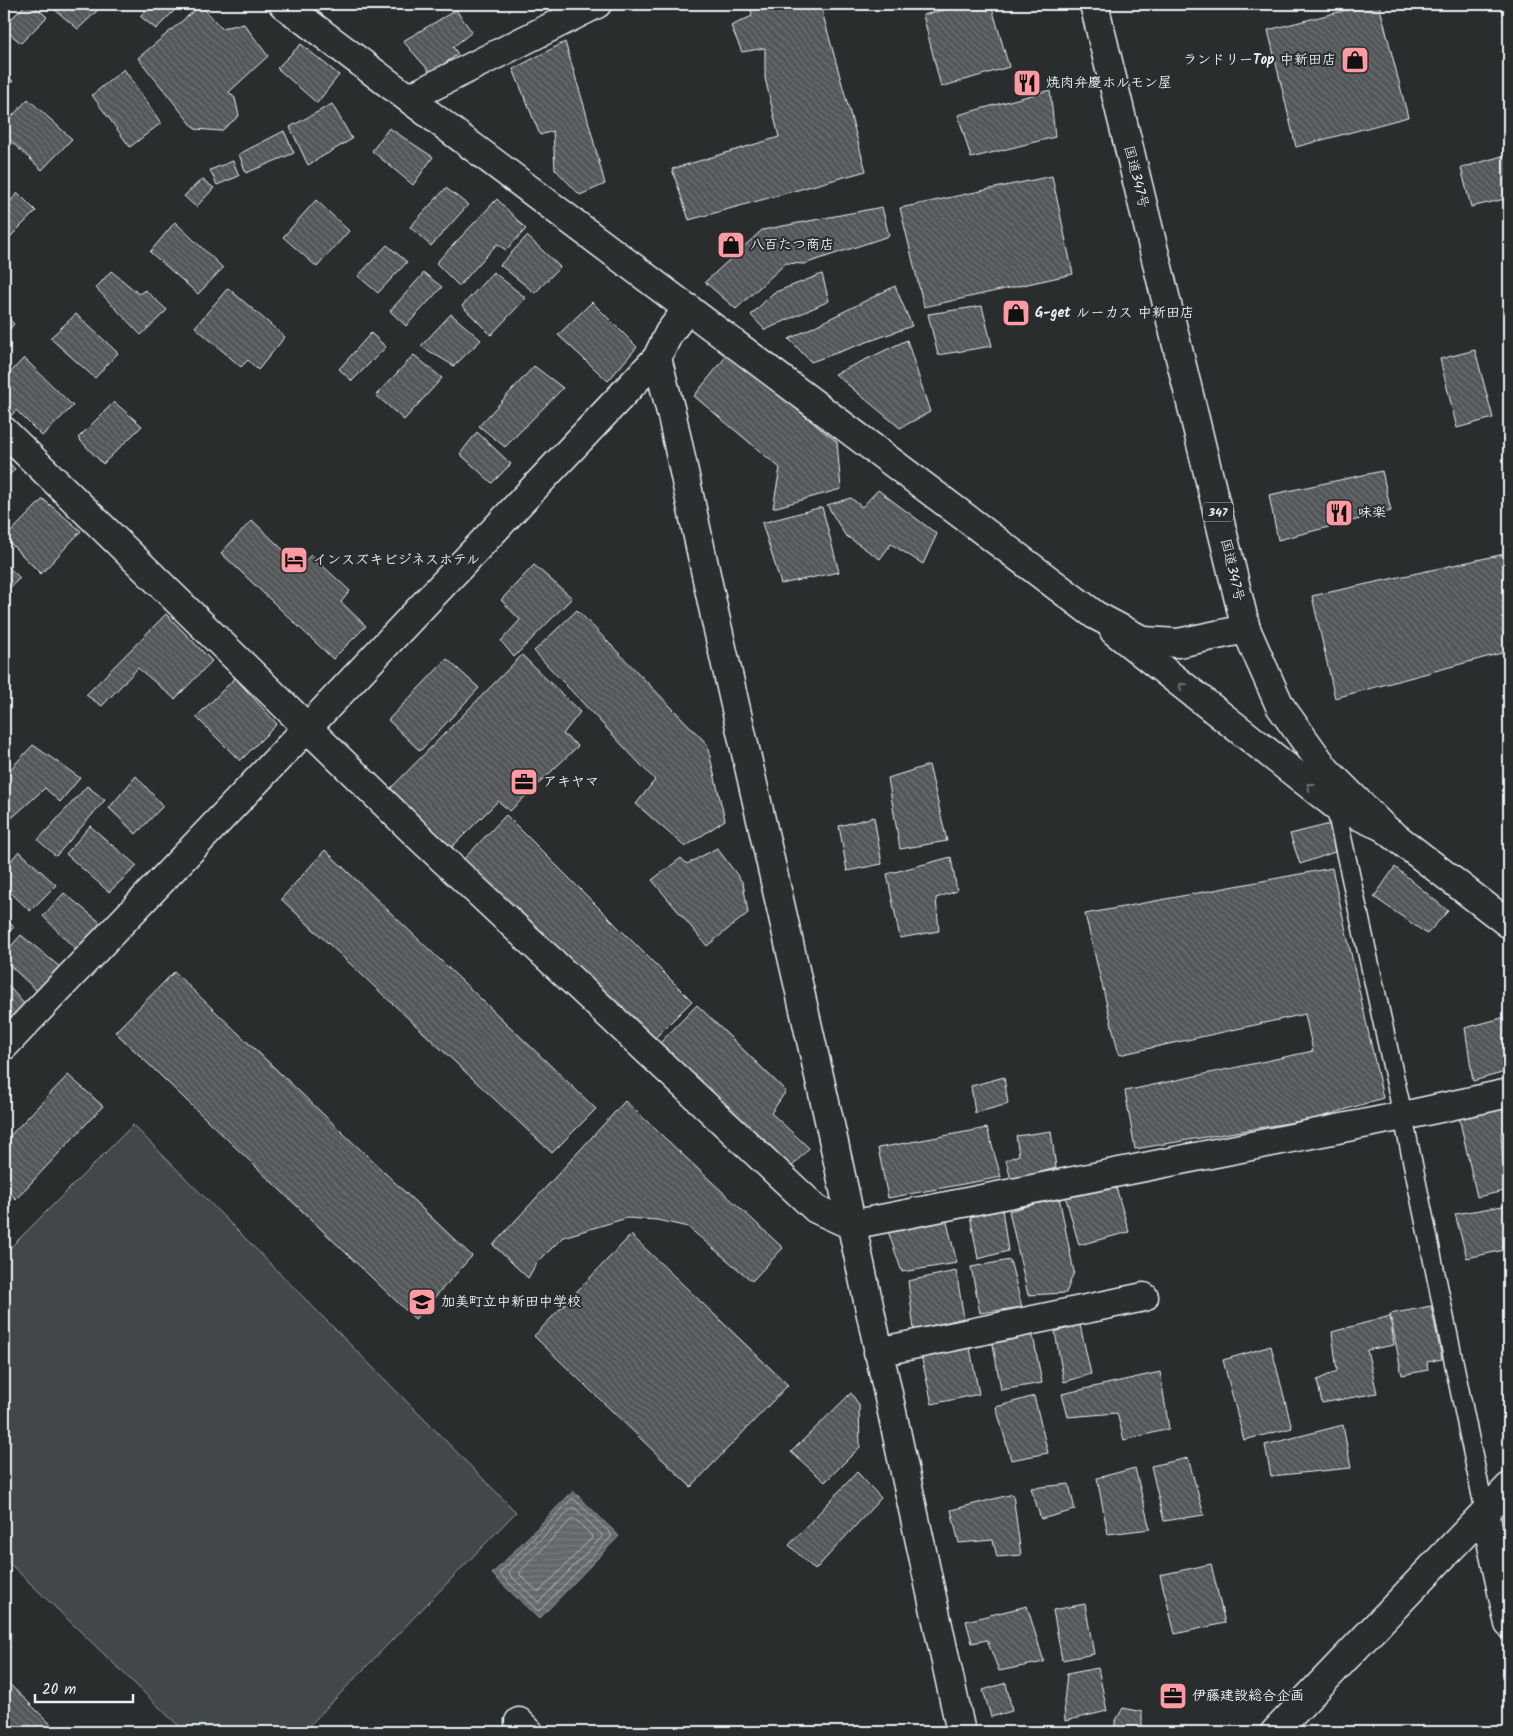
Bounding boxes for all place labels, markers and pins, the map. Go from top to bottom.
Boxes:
shop icon: ランドリーTop 中新田店 [1340,45,1370,75]
place label: ランドリーTop 中新田店 [1183,49,1336,71]
restaurant icon: 焼肉弁慶ホルモン屋 [1012,68,1042,98]
place label: 焼肉弁慶ホルモン屋 [1046,72,1172,94]
shop icon: 八百たつ商店 [716,230,746,260]
place label: 八百たつ商店 [750,234,834,256]
shop icon: G-get ルーカス 中新田店 [1001,298,1031,328]
place label: G-get ルーカス 中新田店 [1035,302,1194,324]
restaurant icon: 味楽 [1324,498,1354,528]
place label: 味楽 [1358,502,1386,524]
hotel icon: インスズキビジネスホテル [279,545,309,575]
place label: インスズキビジネスホテル [313,549,480,571]
office icon: アキヤマ [509,767,539,797]
place label: アキヤマ [543,771,599,793]
school or university icon: 加美町立中新田中学校 [407,1287,437,1317]
place label: 加美町立中新田中学校 [441,1291,581,1313]
office icon: 伊藤建設総合企画 [1158,1681,1188,1711]
place label: 伊藤建設総合企画 [1192,1685,1304,1707]

